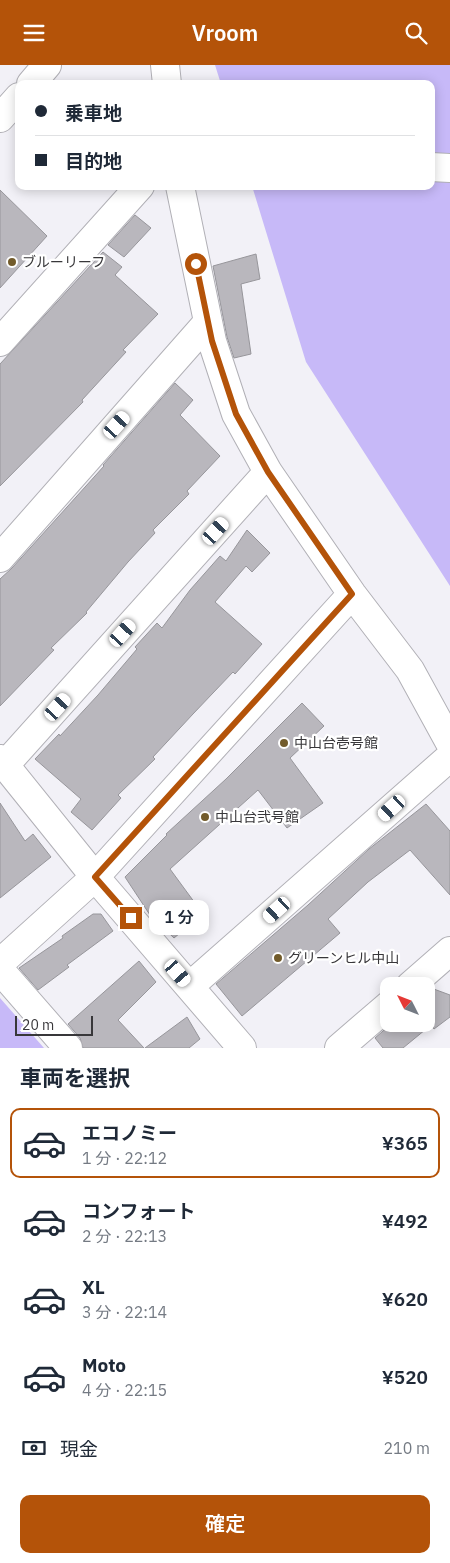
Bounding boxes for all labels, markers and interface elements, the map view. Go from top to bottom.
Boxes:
text: Vroom [192,18,258,47]
icon: menu [20,19,48,47]
icon: search [402,19,430,47]
text: 乗車地 [65,101,122,125]
text: 目的地 [65,149,122,173]
place label: ブルーリーフ [22,253,105,271]
route start [185,253,207,275]
marker: ブルーリーフ [6,256,18,268]
car [101,409,132,441]
car [200,515,231,547]
car [107,617,138,649]
car [42,691,73,723]
place label: 中山台壱号館 [294,734,378,752]
marker: 中山台壱号館 [278,737,290,749]
car [375,792,408,824]
place label: 中山台弐号館 [215,808,299,826]
marker: 中山台弐号館 [199,811,211,823]
car [260,894,293,926]
callout: 1 分 [148,901,208,935]
route end [120,907,142,929]
text: 1 分 [164,907,194,927]
place label: グリーンヒル中山 [288,949,399,967]
marker: グリーンヒル中山 [272,952,284,964]
car [162,957,193,989]
north arrow [380,977,435,1033]
map controls [380,977,435,1032]
scale bar [15,1013,92,1036]
text: 20 m [22,1016,54,1034]
text: 車両を選択 [20,1063,130,1092]
icon: car [22,1121,67,1166]
text: エコノミー [82,1121,177,1145]
text: ¥365 [382,1131,428,1155]
text: 1 分 · 22:12 [82,1148,167,1168]
icon: car [22,1199,67,1244]
text: コンフォート [82,1199,195,1223]
text: ¥492 [382,1209,428,1233]
text: 2 分 · 22:13 [82,1226,167,1246]
text: XL [82,1275,105,1299]
icon: car [22,1277,67,1322]
text: ¥620 [382,1287,428,1311]
text: 3 分 · 22:14 [82,1302,167,1322]
text: Moto [82,1353,126,1377]
icon: car [22,1355,67,1400]
text: ¥520 [382,1365,428,1389]
text: 4 分 · 22:15 [82,1380,167,1400]
icon: cash [20,1434,48,1462]
text: 現金 [60,1437,98,1461]
text: 210 m [383,1438,430,1458]
button: 確定 [20,1495,430,1553]

